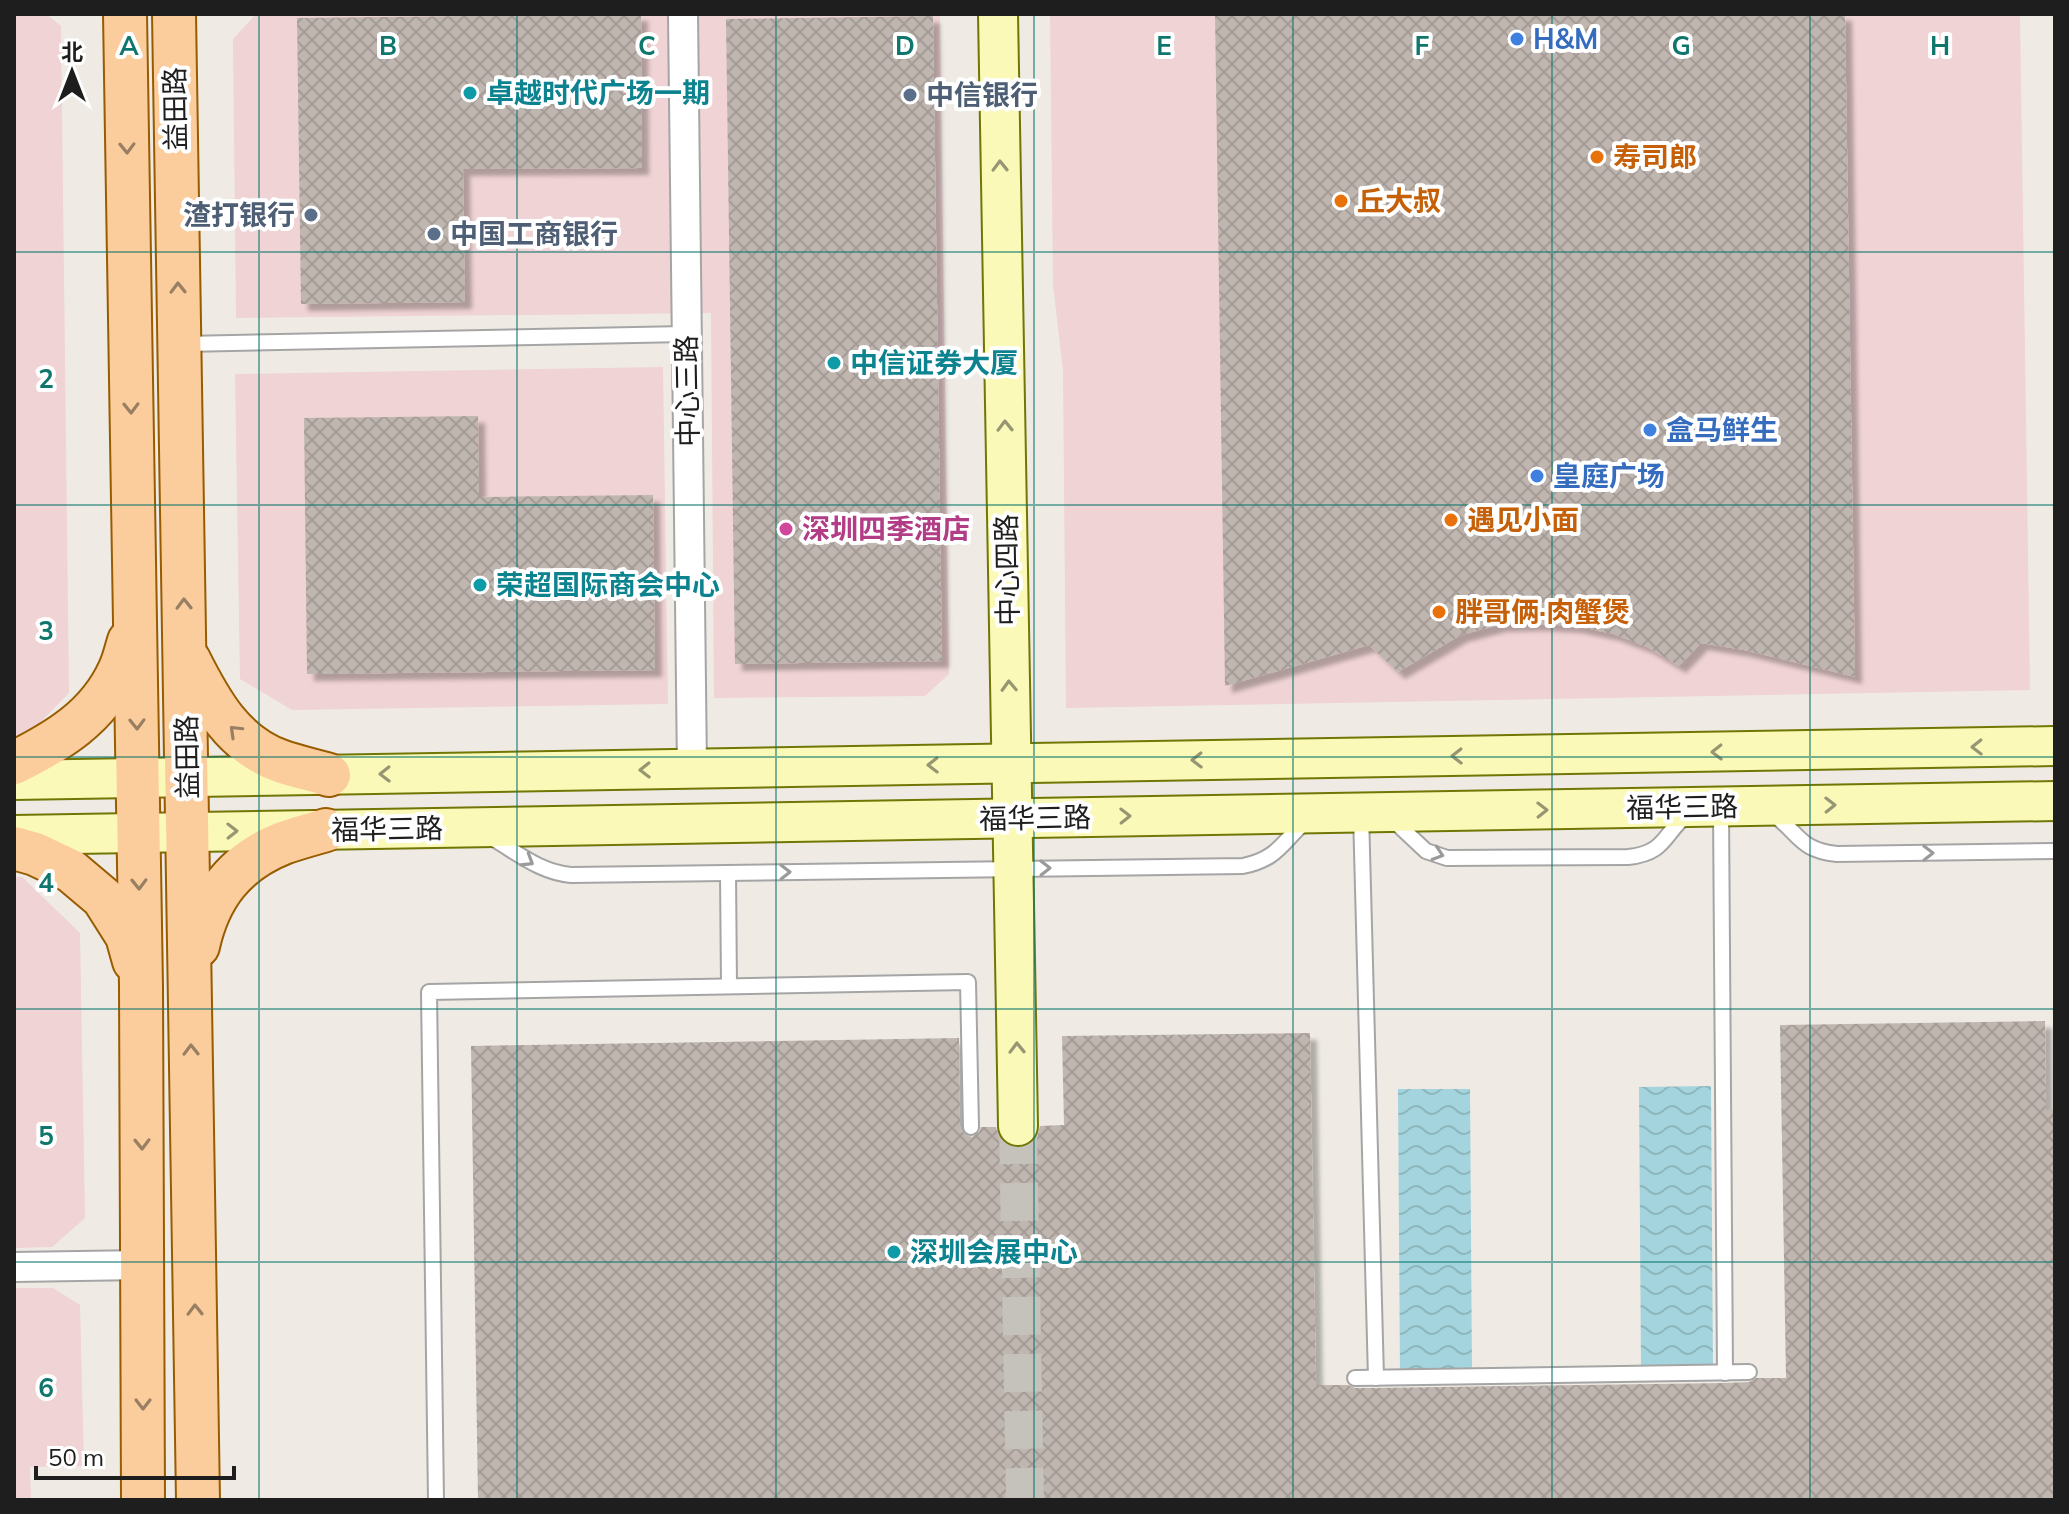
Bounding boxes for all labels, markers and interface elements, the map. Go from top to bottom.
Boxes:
place label: H&M [1533,21,1598,56]
text: A [119,29,139,62]
text: B [379,29,397,62]
text: C [638,29,656,62]
text: D [895,29,915,62]
text: E [1156,29,1172,62]
text: F [1415,29,1430,62]
text: G [1671,29,1691,62]
text: H [1930,29,1950,62]
marker: H&M [1508,30,1526,48]
north arrow [32,32,112,112]
text: 北 [61,38,83,66]
street label: 益田路 [156,67,193,151]
place label: 卓越时代广场一期 [486,75,710,110]
place label: 中信银行 [926,77,1038,112]
marker: 卓越时代广场一期 [461,84,479,102]
marker: 中信银行 [901,86,919,104]
place label: 寿司郎 [1613,139,1697,174]
one-way arrow [118,142,136,155]
marker: 寿司郎 [1588,148,1606,166]
one-way arrow [992,159,1009,172]
place label: 丘大叔 [1357,183,1441,218]
marker: 丘大叔 [1332,192,1350,210]
place label: 渣打银行 [183,197,295,232]
marker: 渣打银行 [302,206,320,224]
place label: 中国工商银行 [450,216,618,251]
marker: 中国工商银行 [425,225,443,243]
one-way arrow [169,281,187,294]
street label: 中心三路 [668,335,705,447]
place label: 中信证券大厦 [850,345,1018,380]
marker: 中信证券大厦 [825,354,843,372]
text: 2 [38,362,54,395]
one-way arrow [122,402,140,415]
place label: 盒马鲜生 [1666,412,1778,447]
one-way arrow [996,419,1014,432]
marker: 盒马鲜生 [1641,421,1659,439]
place label: 皇庭广场 [1553,458,1665,493]
marker: 皇庭广场 [1528,467,1546,485]
place label: 遇见小面 [1467,502,1579,537]
place label: 深圳四季酒店 [802,511,970,546]
marker: 遇见小面 [1442,511,1460,529]
street label: 中心四路 [988,514,1025,626]
marker: 深圳四季酒店 [777,520,795,538]
place label: 荣超国际商会中心 [496,567,720,602]
marker: 荣超国际商会中心 [471,576,489,594]
place label: 胖哥俩·肉蟹煲 [1455,594,1630,629]
one-way arrow [175,597,193,610]
marker: 胖哥俩·肉蟹煲 [1430,603,1448,621]
text: 3 [38,614,54,647]
one-way arrow [1001,679,1018,692]
street label: 益田路 [168,715,205,799]
one-way arrow [128,718,145,731]
one-way arrow [230,725,244,740]
one-way arrow [1970,739,1983,756]
one-way arrow [1710,743,1723,760]
one-way arrow [1450,747,1463,765]
one-way arrow [1190,751,1203,769]
one-way arrow [926,756,939,774]
one-way arrow [638,761,651,778]
one-way arrow [378,765,391,783]
street label: 福华三路 [1626,788,1738,825]
one-way arrow [1824,796,1837,813]
street label: 福华三路 [979,799,1091,836]
one-way arrow [1536,801,1549,818]
one-way arrow [1119,808,1132,825]
street label: 福华三路 [331,810,443,847]
one-way arrow [226,823,239,840]
one-way arrow [1922,844,1935,861]
one-way arrow [1431,845,1444,861]
one-way arrow [520,851,534,866]
one-way arrow [1039,859,1052,877]
one-way arrow [779,863,792,881]
text: 4 [38,866,54,899]
one-way arrow [131,878,148,891]
one-way arrow [1008,1041,1026,1054]
one-way arrow [183,1043,200,1056]
text: 5 [38,1119,54,1152]
one-way arrow [133,1138,151,1151]
place label: 深圳会展中心 [910,1234,1078,1269]
marker: 深圳会展中心 [885,1243,903,1261]
one-way arrow [186,1303,204,1316]
text: 6 [38,1371,54,1404]
one-way arrow [134,1398,152,1411]
scale bar [36,1430,234,1480]
text: 50 m [48,1442,104,1472]

